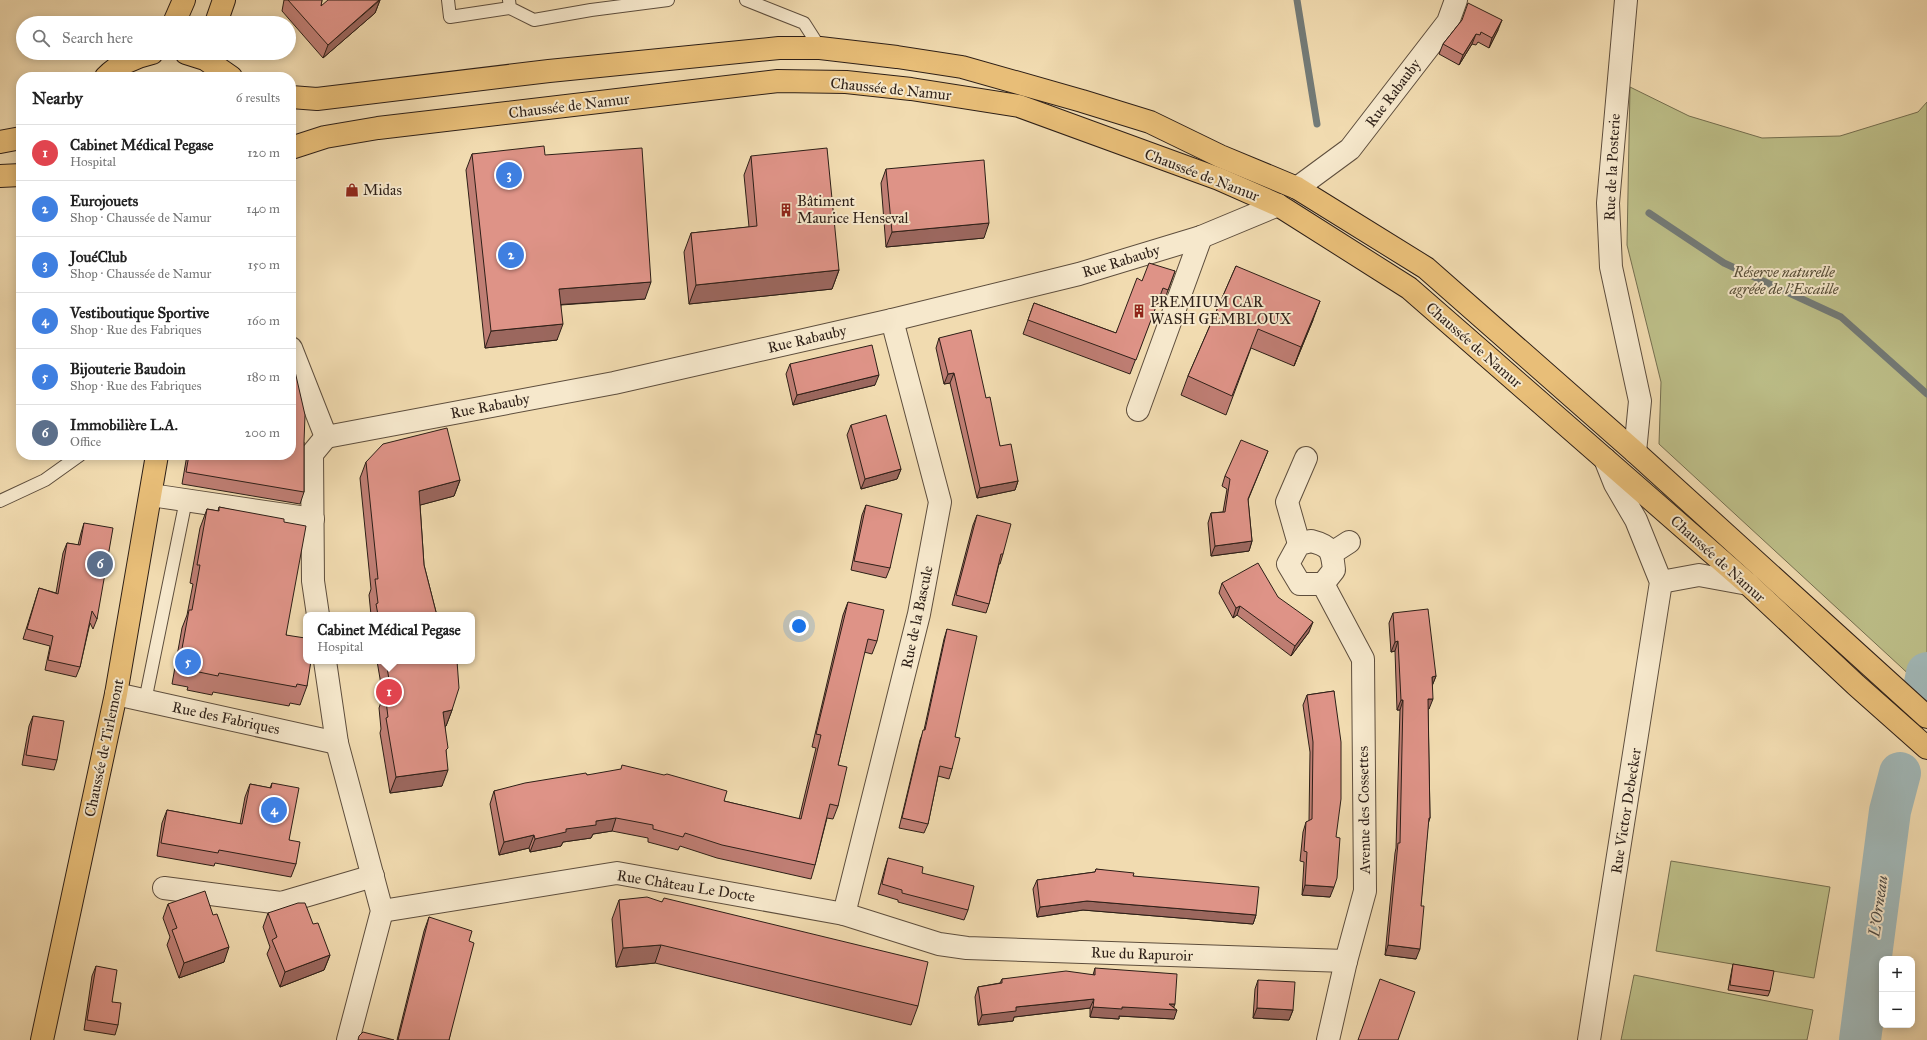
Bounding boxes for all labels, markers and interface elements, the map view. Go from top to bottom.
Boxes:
search box [16,16,296,60]
icon: search [30,27,52,49]
text: Search here [62,29,133,47]
street label: Rue Rabauby [1362,55,1425,131]
street label: Chaussée de Namur [830,74,953,104]
text: Nearby [32,88,83,109]
text: 6 results [236,90,280,106]
street label: Chaussée de Namur [508,90,631,122]
street label: Rue de la Posterie [1600,113,1624,221]
text: Cabinet Médical Pegase [70,136,213,154]
text: 1 [42,145,48,161]
text: 120 m [247,145,280,161]
street label: Chaussée de Namur [1142,145,1262,205]
text: Hospital [70,154,116,170]
pin: 3 [496,160,522,190]
place label: Midas [363,181,402,199]
shop icon: Midas [344,182,360,198]
text: Eurojouets [70,192,138,210]
place label: Bâtiment Maurice Henseval [797,192,910,227]
text: 2 [42,201,48,217]
text: 140 m [246,201,280,217]
building icon: Bâtiment Maurice Henseval [778,202,794,218]
text: Shop · Chaussée de Namur [70,210,211,226]
pin: 2 [498,240,524,270]
street label: Rue Rabauby [1080,240,1163,281]
text: JouéClub [70,248,127,266]
text: 3 [42,257,48,273]
text: 150 m [248,257,280,273]
park label: Réserve naturelle agréée de l'Escaille [1729,263,1839,298]
text: Shop · Chaussée de Namur [70,266,211,282]
place label: PREMIUM CAR WASH GEMBLOUX [1150,293,1292,328]
street label: Chaussée de Namur [1422,298,1526,392]
building icon: PREMIUM CAR WASH GEMBLOUX [1131,303,1147,319]
text: Vestiboutique Sportive [70,304,209,322]
text: 4 [41,313,49,329]
text: 160 m [247,313,280,329]
street label: Rue Rabauby [766,321,849,357]
text: Shop · Rue des Fabriques [70,322,202,338]
text: Bijouterie Baudoin [70,360,186,378]
text: 5 [42,369,48,385]
text: 180 m [247,369,280,385]
text: Shop · Rue des Fabriques [70,378,202,394]
street label: Rue Rabauby [449,389,532,423]
text: Immobilière L.A. [70,416,178,434]
text: 6 [42,425,48,441]
text: 200 m [245,425,280,441]
text: Office [70,434,101,450]
street label: Chaussée de Namur [1667,512,1769,607]
pin: 6 [87,549,113,579]
street label: Rue de la Bascule [897,564,937,670]
popup [303,612,475,664]
your location [789,616,809,636]
text: Cabinet Médical Pegase [317,621,461,639]
text: Hospital [317,639,363,655]
pin: 5 [175,647,201,677]
street label: Chaussée de Tirlemont [81,677,128,819]
pin: 1 [376,677,402,707]
street label: Rue des Fabriques [170,698,282,739]
street label: Avenue des Cossettes [1354,746,1374,875]
street label: Rue Victor Debecker [1607,746,1645,875]
pin: 4 [261,795,287,825]
street label: Rue Château Le Docte [616,866,756,906]
water label: L'Orneau [1864,874,1892,939]
street label: Rue du Rapuroir [1091,943,1194,965]
map controls [1879,956,1915,1028]
button: + [1879,956,1915,992]
button: − [1879,992,1915,1028]

